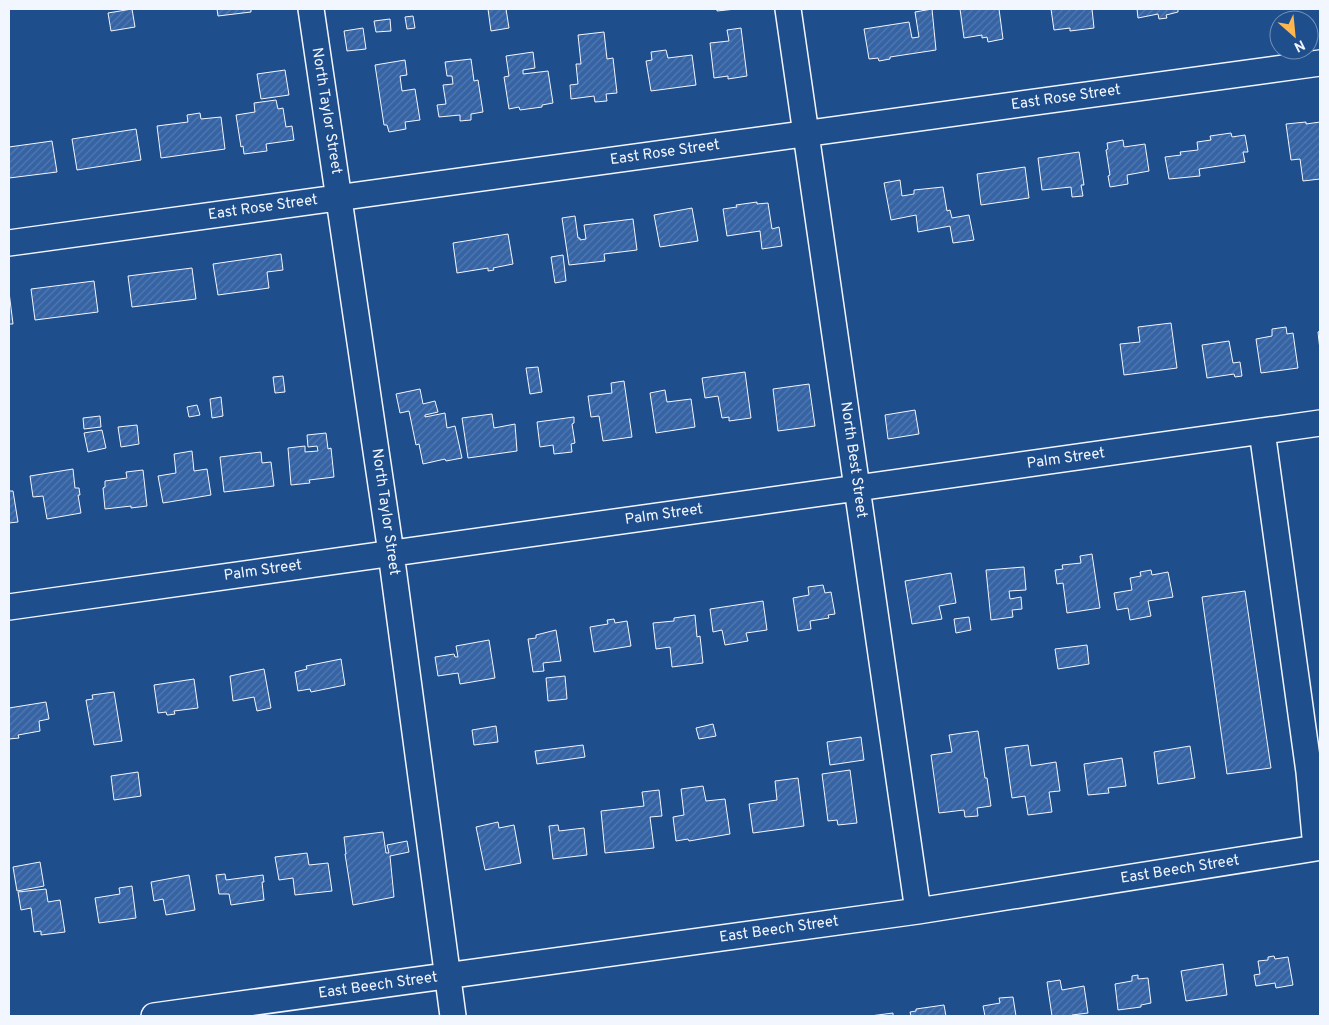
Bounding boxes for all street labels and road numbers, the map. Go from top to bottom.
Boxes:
street label: North Taylor Street [307,46,345,176]
street label: East Rose Street [1010,81,1122,115]
street label: East Rose Street [609,136,721,170]
street label: East Rose Street [207,191,319,225]
street label: North Best Street [835,400,871,520]
street label: Palm Street [1026,444,1106,474]
street label: North Taylor Street [367,447,403,577]
street label: Palm Street [624,500,704,530]
street label: Palm Street [223,556,303,586]
street label: East Beech Street [1119,851,1241,889]
street label: East Beech Street [718,912,840,948]
street label: East Beech Street [317,968,439,1004]

